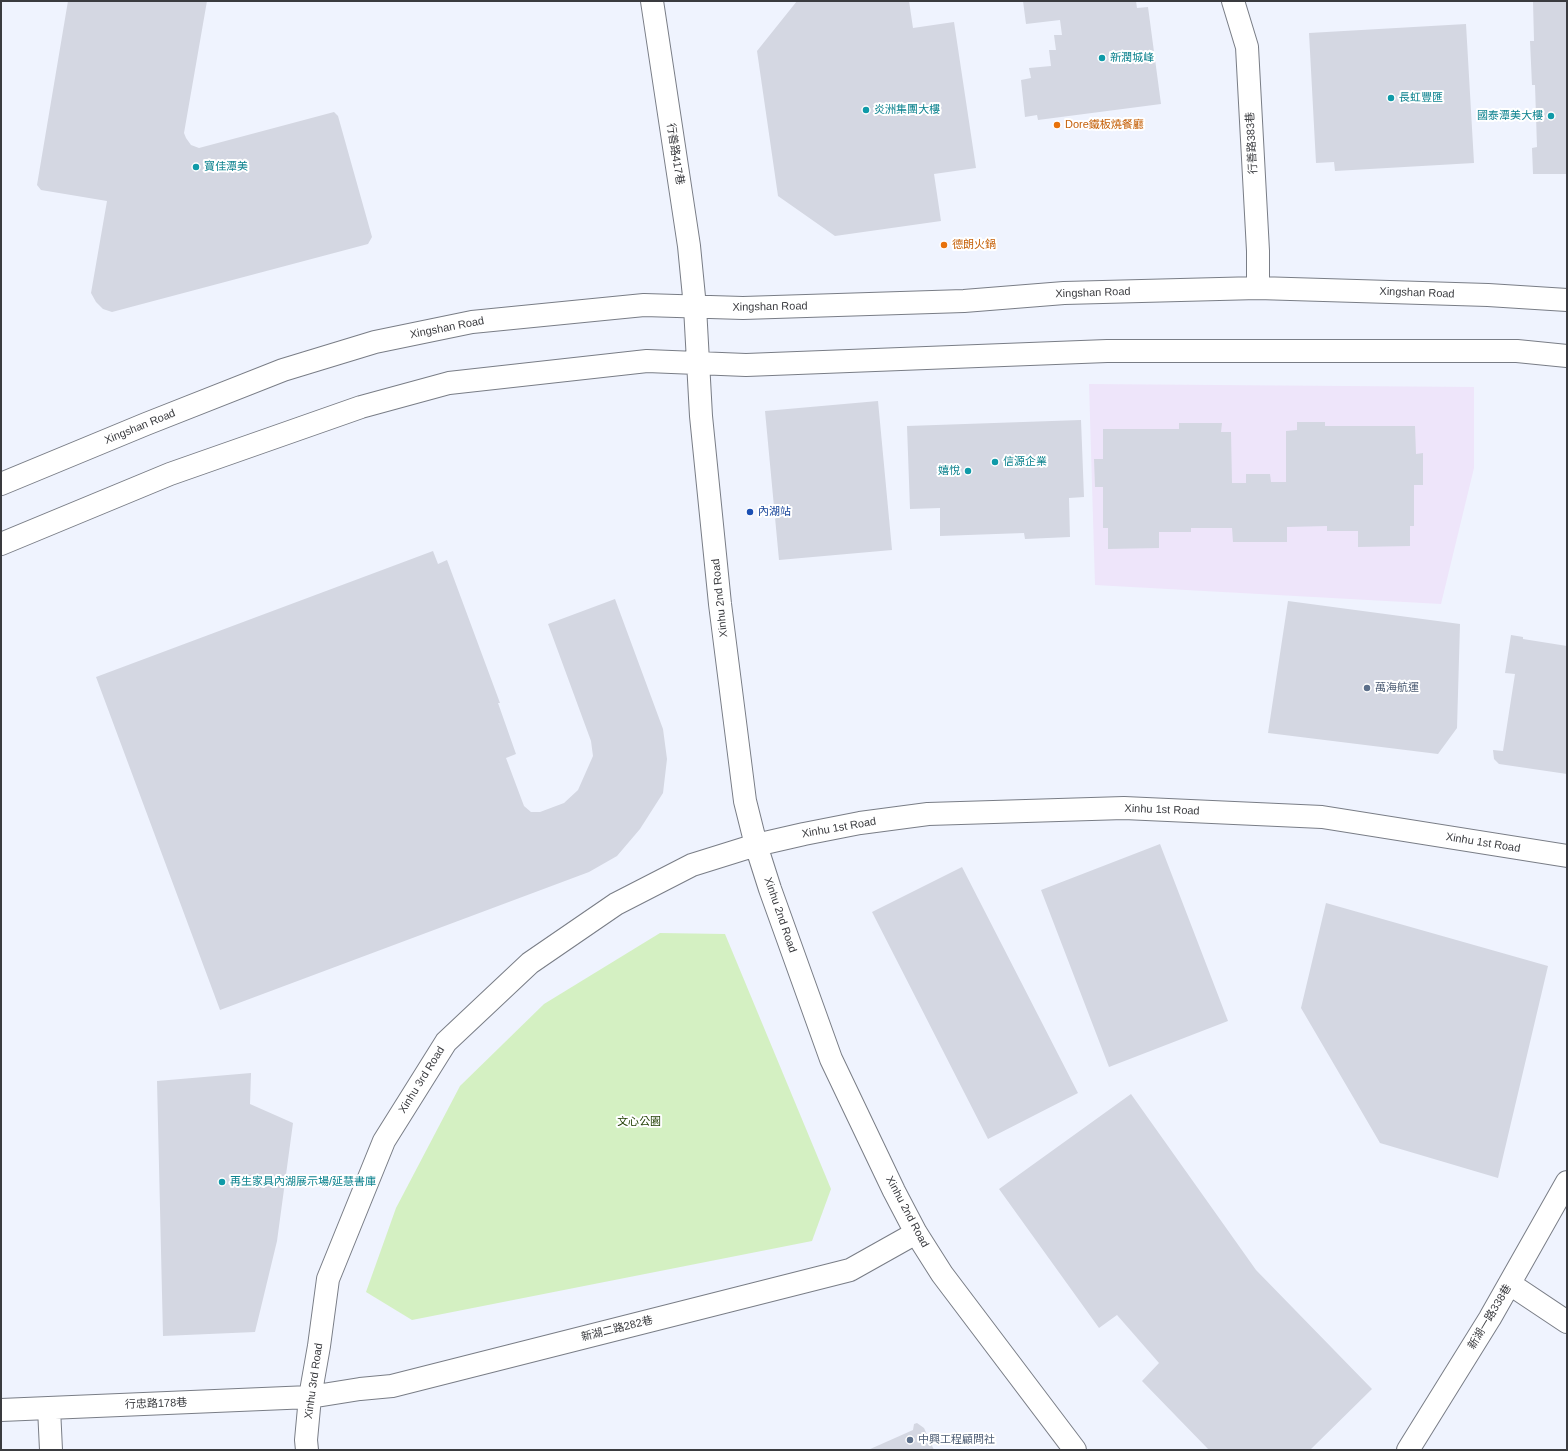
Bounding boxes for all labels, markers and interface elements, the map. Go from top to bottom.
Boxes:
place label: 新潤城峰 [1110,51,1154,65]
marker: 新潤城峰 [1097,53,1107,63]
place label: 長虹豐匯 [1399,91,1443,105]
marker: 長虹豐匯 [1386,93,1396,103]
place label: 炎洲集團大樓 [874,103,940,117]
marker: 炎洲集團大樓 [861,105,871,115]
place label: 國泰潭美大樓 [1477,109,1543,123]
marker: 國泰潭美大樓 [1546,111,1556,121]
street label: 行善路383巷 [1244,112,1260,174]
place label: Dore鐵板燒餐廳 [1065,118,1144,132]
marker: Dore鐵板燒餐廳 [1052,120,1062,130]
street label: 行善路417巷 [664,122,686,186]
place label: 寶佳潭美 [204,160,248,174]
marker: 寶佳潭美 [191,162,201,172]
place label: 德朗火鍋 [952,238,996,252]
marker: 德朗火鍋 [939,240,949,250]
street label: Xingshan Road [1055,285,1131,301]
street label: Xingshan Road [1379,285,1455,301]
street label: Xingshan Road [732,300,808,314]
street label: Xingshan Road [409,314,485,342]
street label: Xingshan Road [103,407,177,447]
place label: 信源企業 [1003,455,1047,469]
marker: 信源企業 [990,457,1000,467]
place label: 嬉悅 [938,464,960,478]
marker: 嬉悅 [963,466,973,476]
place label: 內湖站 [758,505,791,519]
marker: 內湖站 [745,507,755,517]
street label: Xinhu 2nd Road [709,558,731,638]
place label: 萬海航運 [1375,681,1419,695]
marker: 萬海航運 [1362,683,1372,693]
street label: Xinhu 1st Road [1124,802,1200,818]
street label: Xinhu 1st Road [801,815,877,841]
street label: Xinhu 1st Road [1445,831,1521,855]
street label: Xinhu 2nd Road [761,876,799,954]
street label: Xinhu 3rd Road [396,1044,448,1116]
park label: 文心公園 [617,1115,661,1129]
street label: Xinhu 2nd Road [883,1174,931,1250]
place label: 再生家具內湖展示場/延慧書庫 [230,1175,376,1189]
marker: 再生家具內湖展示場/延慧書庫 [217,1177,227,1187]
street label: 新湖一路338巷 [1465,1282,1515,1352]
street label: 新湖二路282巷 [580,1314,654,1344]
street label: Xinhu 3rd Road [302,1342,326,1420]
street label: 行忠路178巷 [125,1396,187,1412]
place label: 中興工程顧問社 [918,1433,995,1447]
marker: 中興工程顧問社 [905,1435,915,1445]

